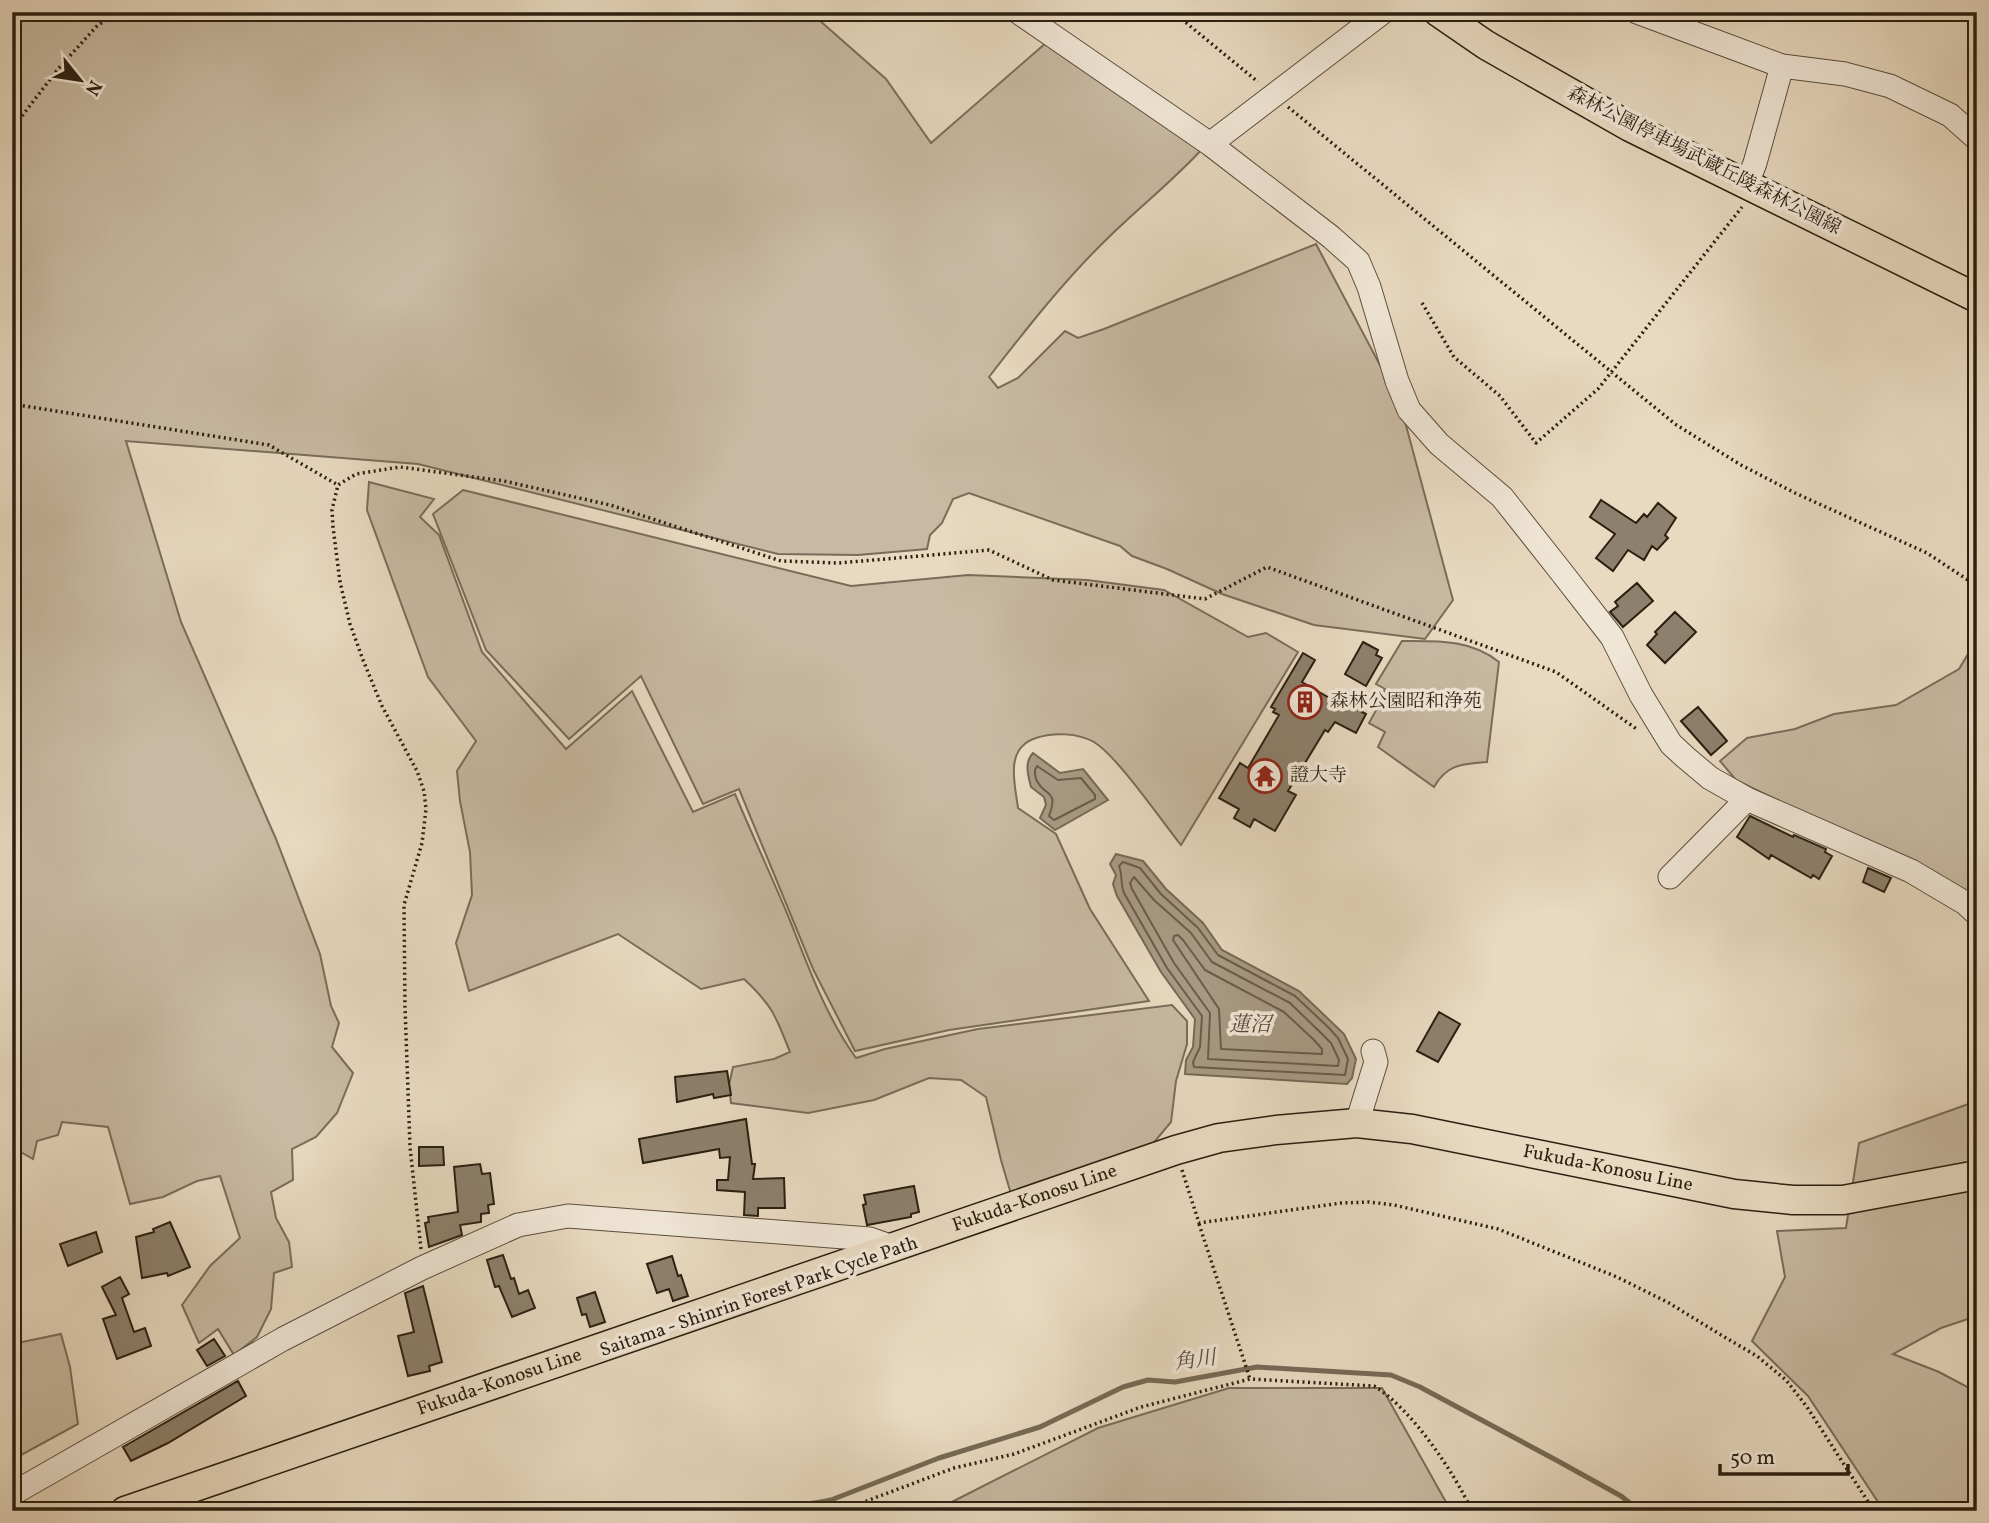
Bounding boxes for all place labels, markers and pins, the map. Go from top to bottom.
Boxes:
building icon: 森林公園昭和浄苑 [1286,683,1324,721]
place label: 森林公園昭和浄苑 [1330,689,1482,715]
temple icon: 證大寺 [1246,757,1284,795]
place label: 證大寺 [1290,763,1347,789]

